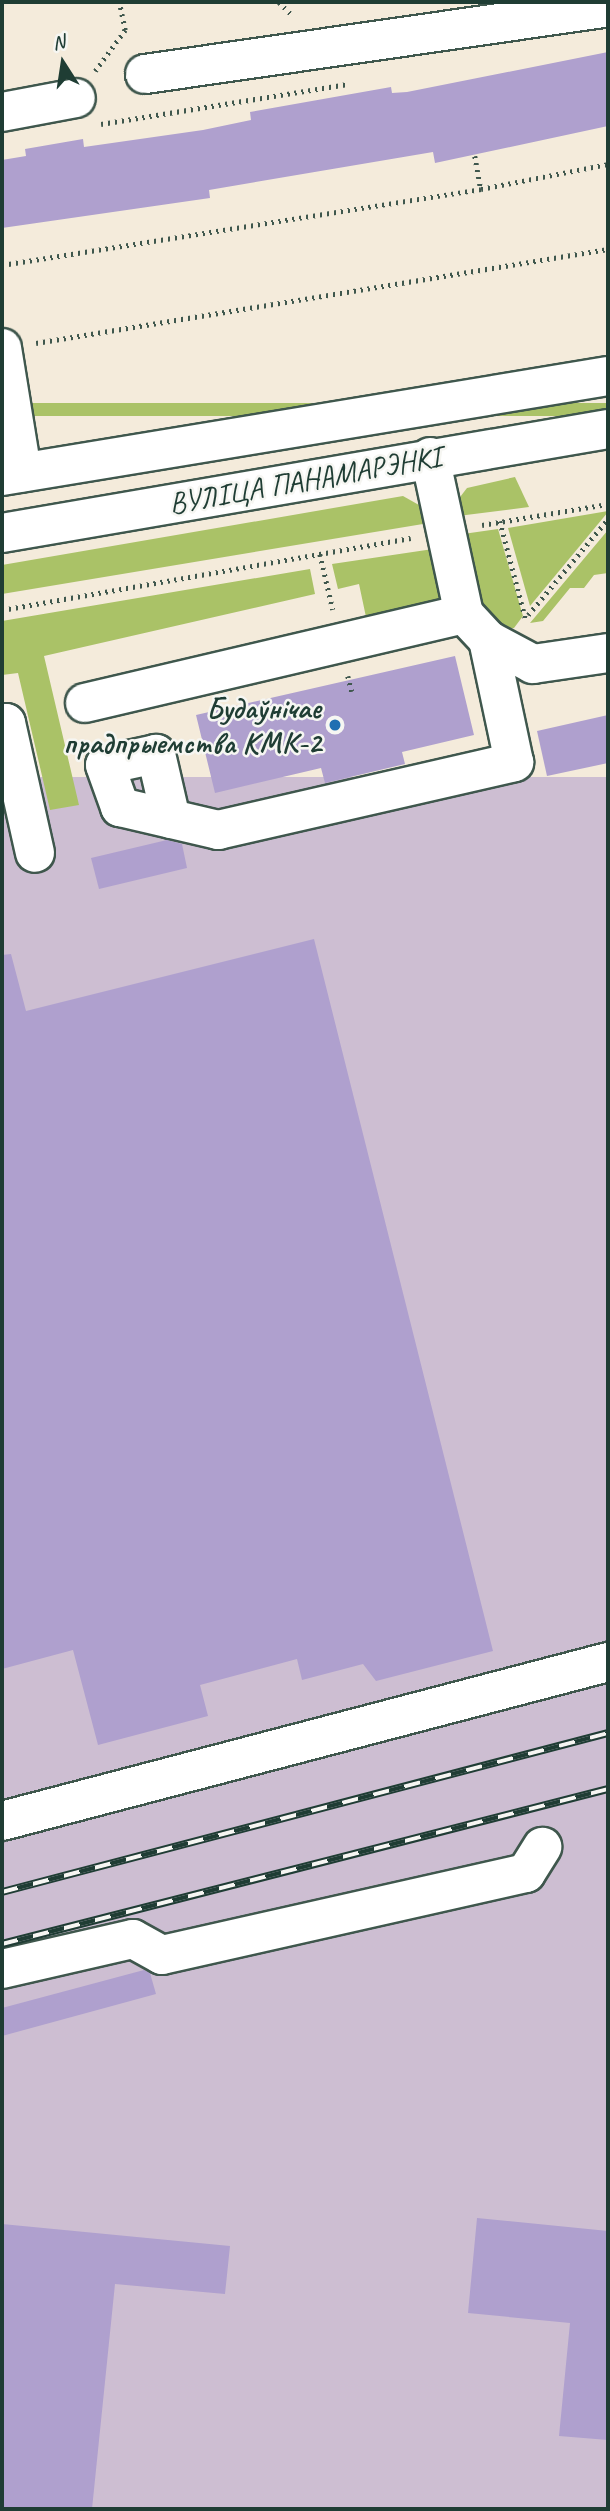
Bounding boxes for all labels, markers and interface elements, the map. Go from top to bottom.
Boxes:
north arrow [28,28,98,98]
text: N [50,29,67,55]
street label: ВУЛІЦА ПАНАМАРЭНКІ [166,438,444,522]
place label: Будаўнічае прадпрыемства КМК-2 [63,690,321,760]
marker: Будаўнічае прадпрыемства КМК-2 [327,717,343,733]

